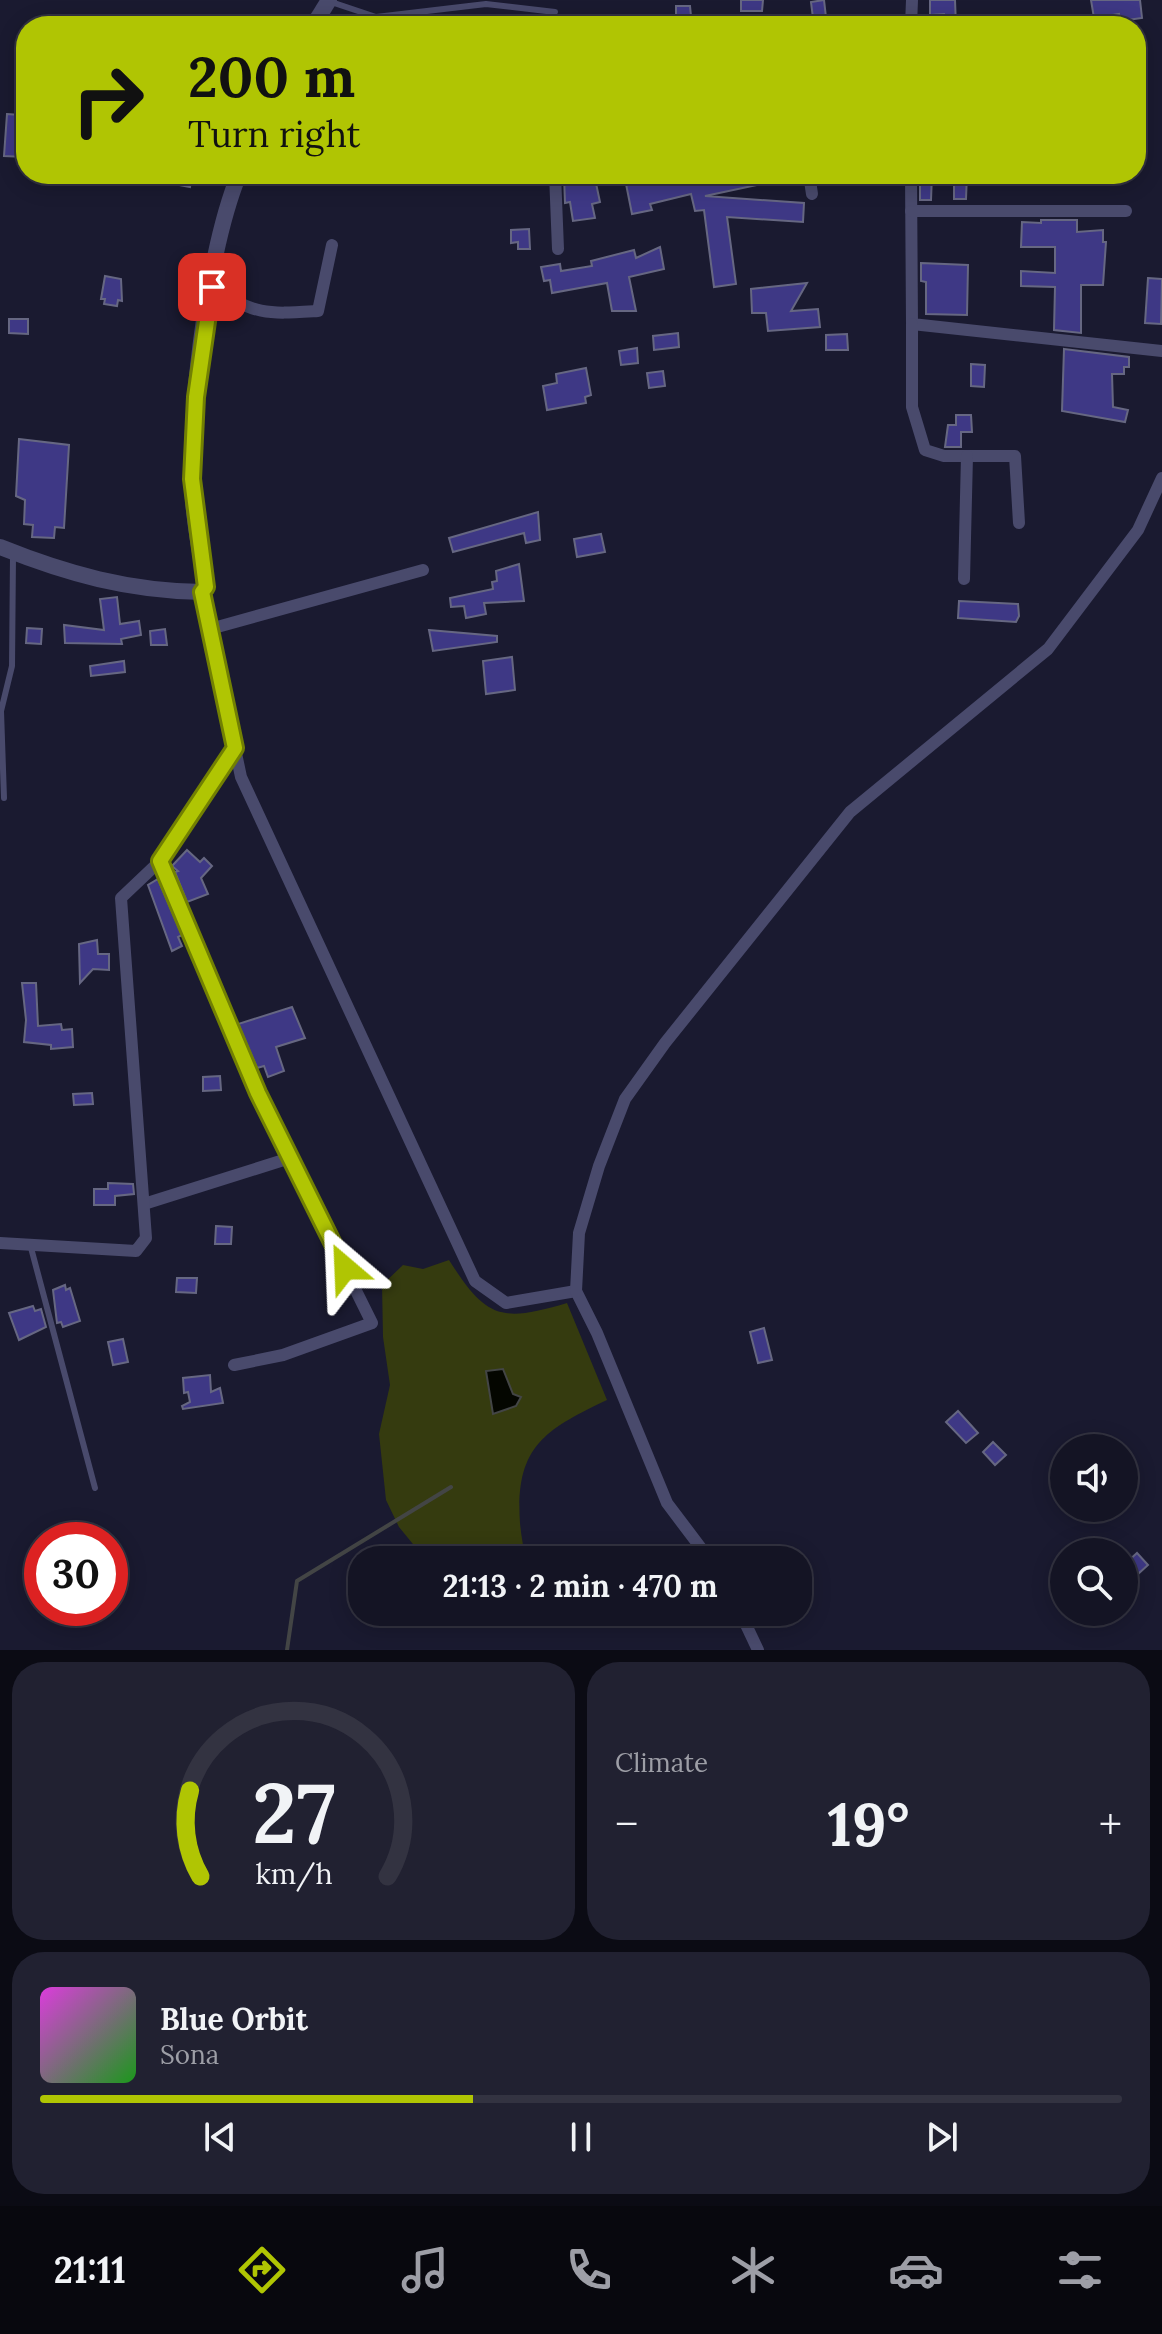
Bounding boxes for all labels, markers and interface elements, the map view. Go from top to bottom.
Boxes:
text: 200 m [188,41,355,112]
icon: right [56,48,160,152]
text: Turn right [188,111,361,157]
pin [178,253,246,321]
icon: arrive [190,265,234,309]
position arrow [303,1226,387,1310]
map controls [1050,1434,1138,1626]
button: sound [1050,1434,1138,1522]
speed limit sign: 30 [24,1522,128,1626]
button: search [1050,1538,1138,1626]
text: 21:13 · 2 min · 470 m [442,1567,718,1605]
text: Climate [615,1746,708,1779]
text: 27 [252,1759,335,1866]
text: 19° [828,1786,909,1862]
text: − [615,1796,638,1852]
text: + [1099,1796,1122,1852]
text: km/h [255,1855,332,1892]
text: Blue Orbit [160,2000,308,2038]
text: Sona [160,2038,219,2071]
icon: previous [198,2115,242,2159]
icon: pause [559,2115,603,2159]
icon: next [920,2115,964,2159]
icon: directions [234,2242,290,2298]
icon: music [397,2242,453,2298]
icon: phone [561,2242,617,2298]
icon: climate [725,2242,781,2298]
icon: car [888,2242,944,2298]
icon: filters [1052,2242,1108,2298]
text: 21:11 [54,2247,126,2293]

